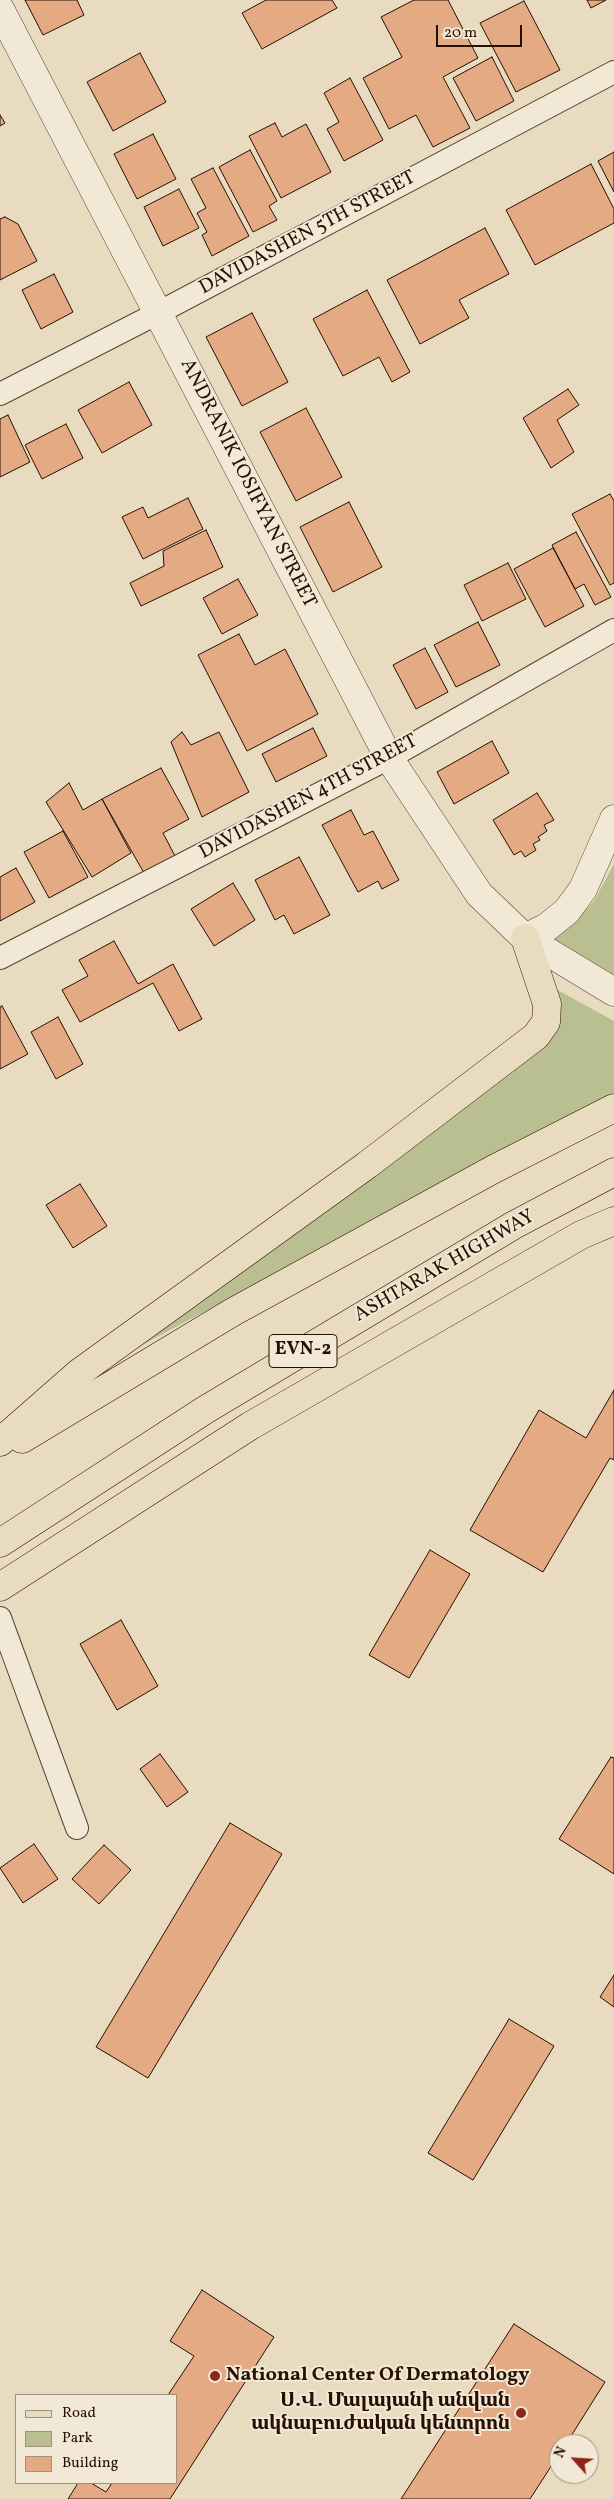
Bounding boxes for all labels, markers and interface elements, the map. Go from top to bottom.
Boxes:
scale bar [439,15,525,47]
text: 20 m [444,23,477,44]
street label: DAVIDASHEN 5TH STREET [196,167,420,301]
street label: ANDRANIK IOSIFYAN STREET [174,355,320,613]
street label: DAVIDASHEN 4TH STREET [196,730,422,866]
street label: ASHTARAK HIGHWAY [351,1206,539,1328]
road number: EVN-2 [269,1334,337,1368]
place label: National Center Of Dermatology [226,2364,529,2388]
marker: National Center Of Dermatology [208,2369,222,2383]
place label: Ս.Վ. Մալայանի անվան ակնաբուժական կենտրոն [251,2390,510,2437]
legend [15,2394,178,2484]
text: Road [62,2403,96,2424]
marker: Ս.Վ. Մալայանի անվան ակնաբուժական կենտրոն [514,2406,528,2420]
text: Park [62,2428,93,2449]
north arrow [549,2434,599,2484]
text: N [550,2444,572,2461]
text: Building [62,2453,118,2474]

